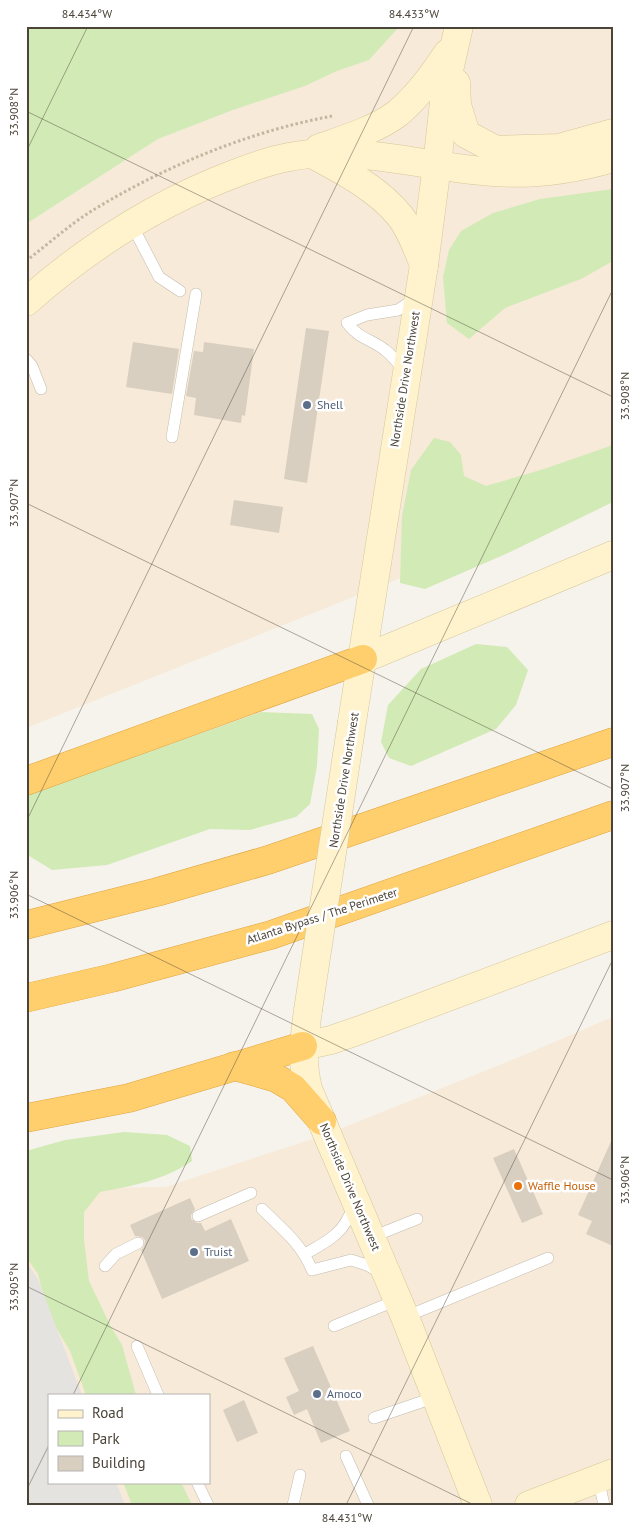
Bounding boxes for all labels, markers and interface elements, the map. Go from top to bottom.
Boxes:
text: 84.434°W [62,6,112,21]
text: 84.433°W [389,6,439,21]
text: 33.908°N [6,88,21,136]
street label: Northside Drive Northwest [386,310,423,448]
text: 33.908°N [617,372,632,420]
place label: Shell [317,397,344,412]
marker: Shell [301,399,313,411]
text: 33.907°N [6,479,21,527]
street label: Northside Drive Northwest [325,711,362,849]
text: 33.907°N [617,764,632,812]
text: 33.906°N [6,871,21,919]
street label: Atlanta Bypass / The Perimeter [245,884,399,947]
street label: Northside Drive Northwest [317,1121,384,1253]
text: 33.906°N [617,1156,632,1204]
place label: Waffle House [528,1178,596,1193]
marker: Waffle House [512,1180,524,1192]
place label: Truist [204,1244,232,1259]
marker: Truist [188,1246,200,1258]
text: 33.905°N [6,1263,21,1311]
place label: Amoco [327,1386,362,1401]
marker: Amoco [311,1388,323,1400]
legend [48,1394,210,1484]
text: Road [92,1403,124,1422]
text: Park [92,1429,120,1448]
text: Building [92,1453,146,1472]
text: 84.431°W [322,1510,372,1525]

